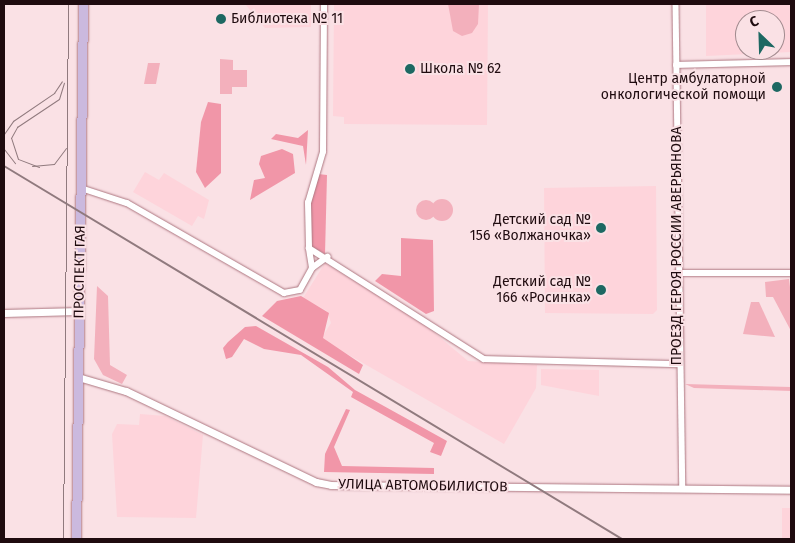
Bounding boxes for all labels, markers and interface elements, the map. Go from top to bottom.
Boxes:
north arrow [735,10,785,60]
place label: Библиотека № 11 [231,11,343,27]
text: С [747,12,761,31]
marker: Библиотека № 11 [215,13,227,25]
place label: Школа № 62 [420,61,501,77]
marker: Школа № 62 [404,63,416,75]
place label: Центр амбулаторной онкологической помощи [601,71,766,104]
marker: Центр амбулаторной онкологической помощи [770,80,784,94]
street label: ПРОЕЗД ГЕРОЯ РОССИИ АВЕРЬЯНОВА [669,126,685,366]
place label: Детский сад № 156 «Волжаночка» [470,212,591,244]
marker: Детский сад № 156 «Волжаночка» [595,222,607,234]
street label: ПРОСПЕКТ ГАЯ [71,225,89,319]
place label: Детский сад № 166 «Росинка» [493,274,591,306]
marker: Детский сад № 166 «Росинка» [595,284,607,296]
street label: УЛИЦА АВТОМОБИЛИСТОВ [338,476,508,496]

